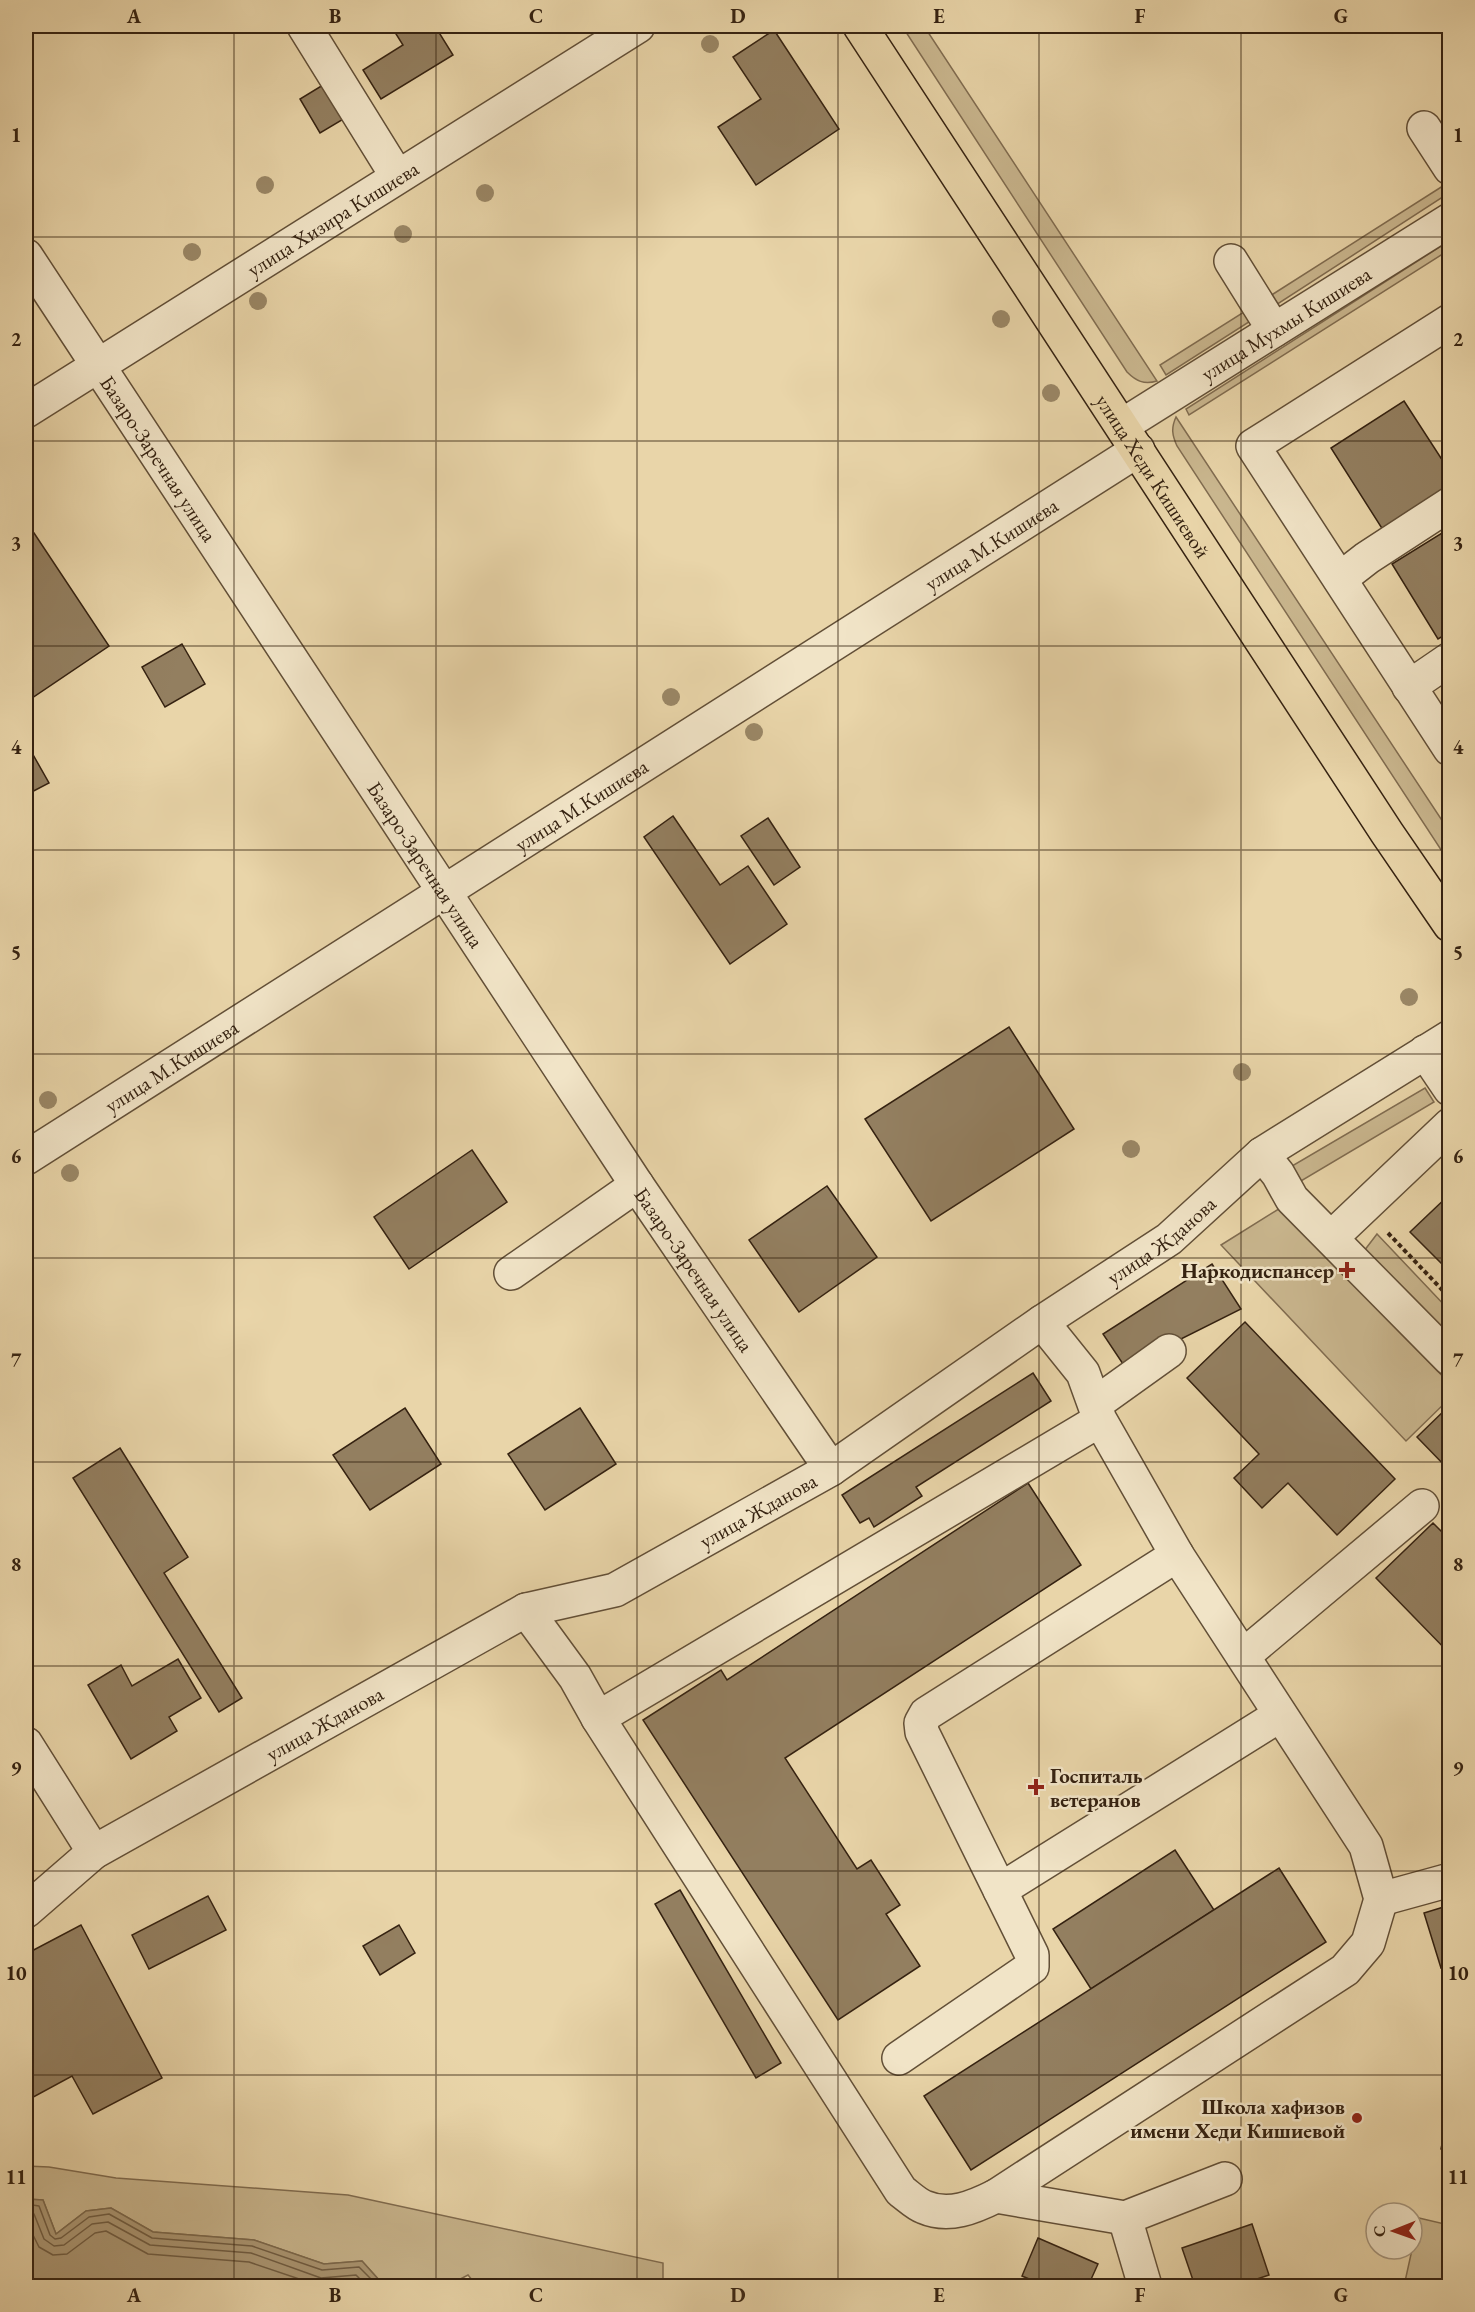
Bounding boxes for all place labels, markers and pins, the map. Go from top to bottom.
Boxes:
place label: Наркодиспансер [1181,1257,1334,1284]
marker: Наркодиспансер [1338,1261,1356,1279]
place label: Госпиталь ветеранов [1050,1762,1143,1813]
marker: Госпиталь ветеранов [1027,1778,1045,1796]
place label: Школа хафизов имени Хеди Кишиевой [1130,2093,1345,2144]
marker: Школа хафизов имени Хеди Кишиевой [1350,2111,1364,2125]

